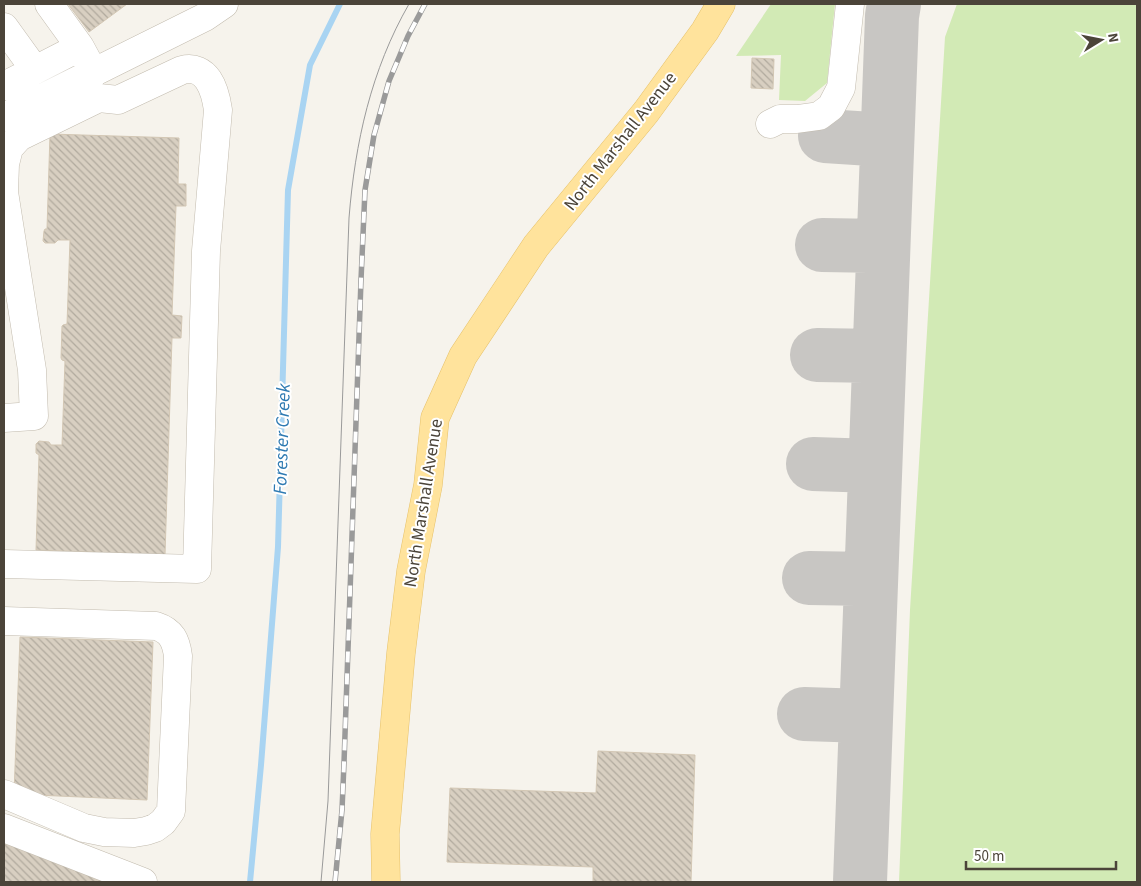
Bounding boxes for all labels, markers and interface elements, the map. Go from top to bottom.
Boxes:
north arrow [1076,15,1126,65]
text: N [1102,32,1123,44]
street label: North Marshall Avenue [558,67,683,216]
water label: Forester Creek [267,382,298,495]
street label: North Marshall Avenue [398,417,449,589]
scale bar [966,838,1116,870]
text: 50 m [974,846,1004,867]

